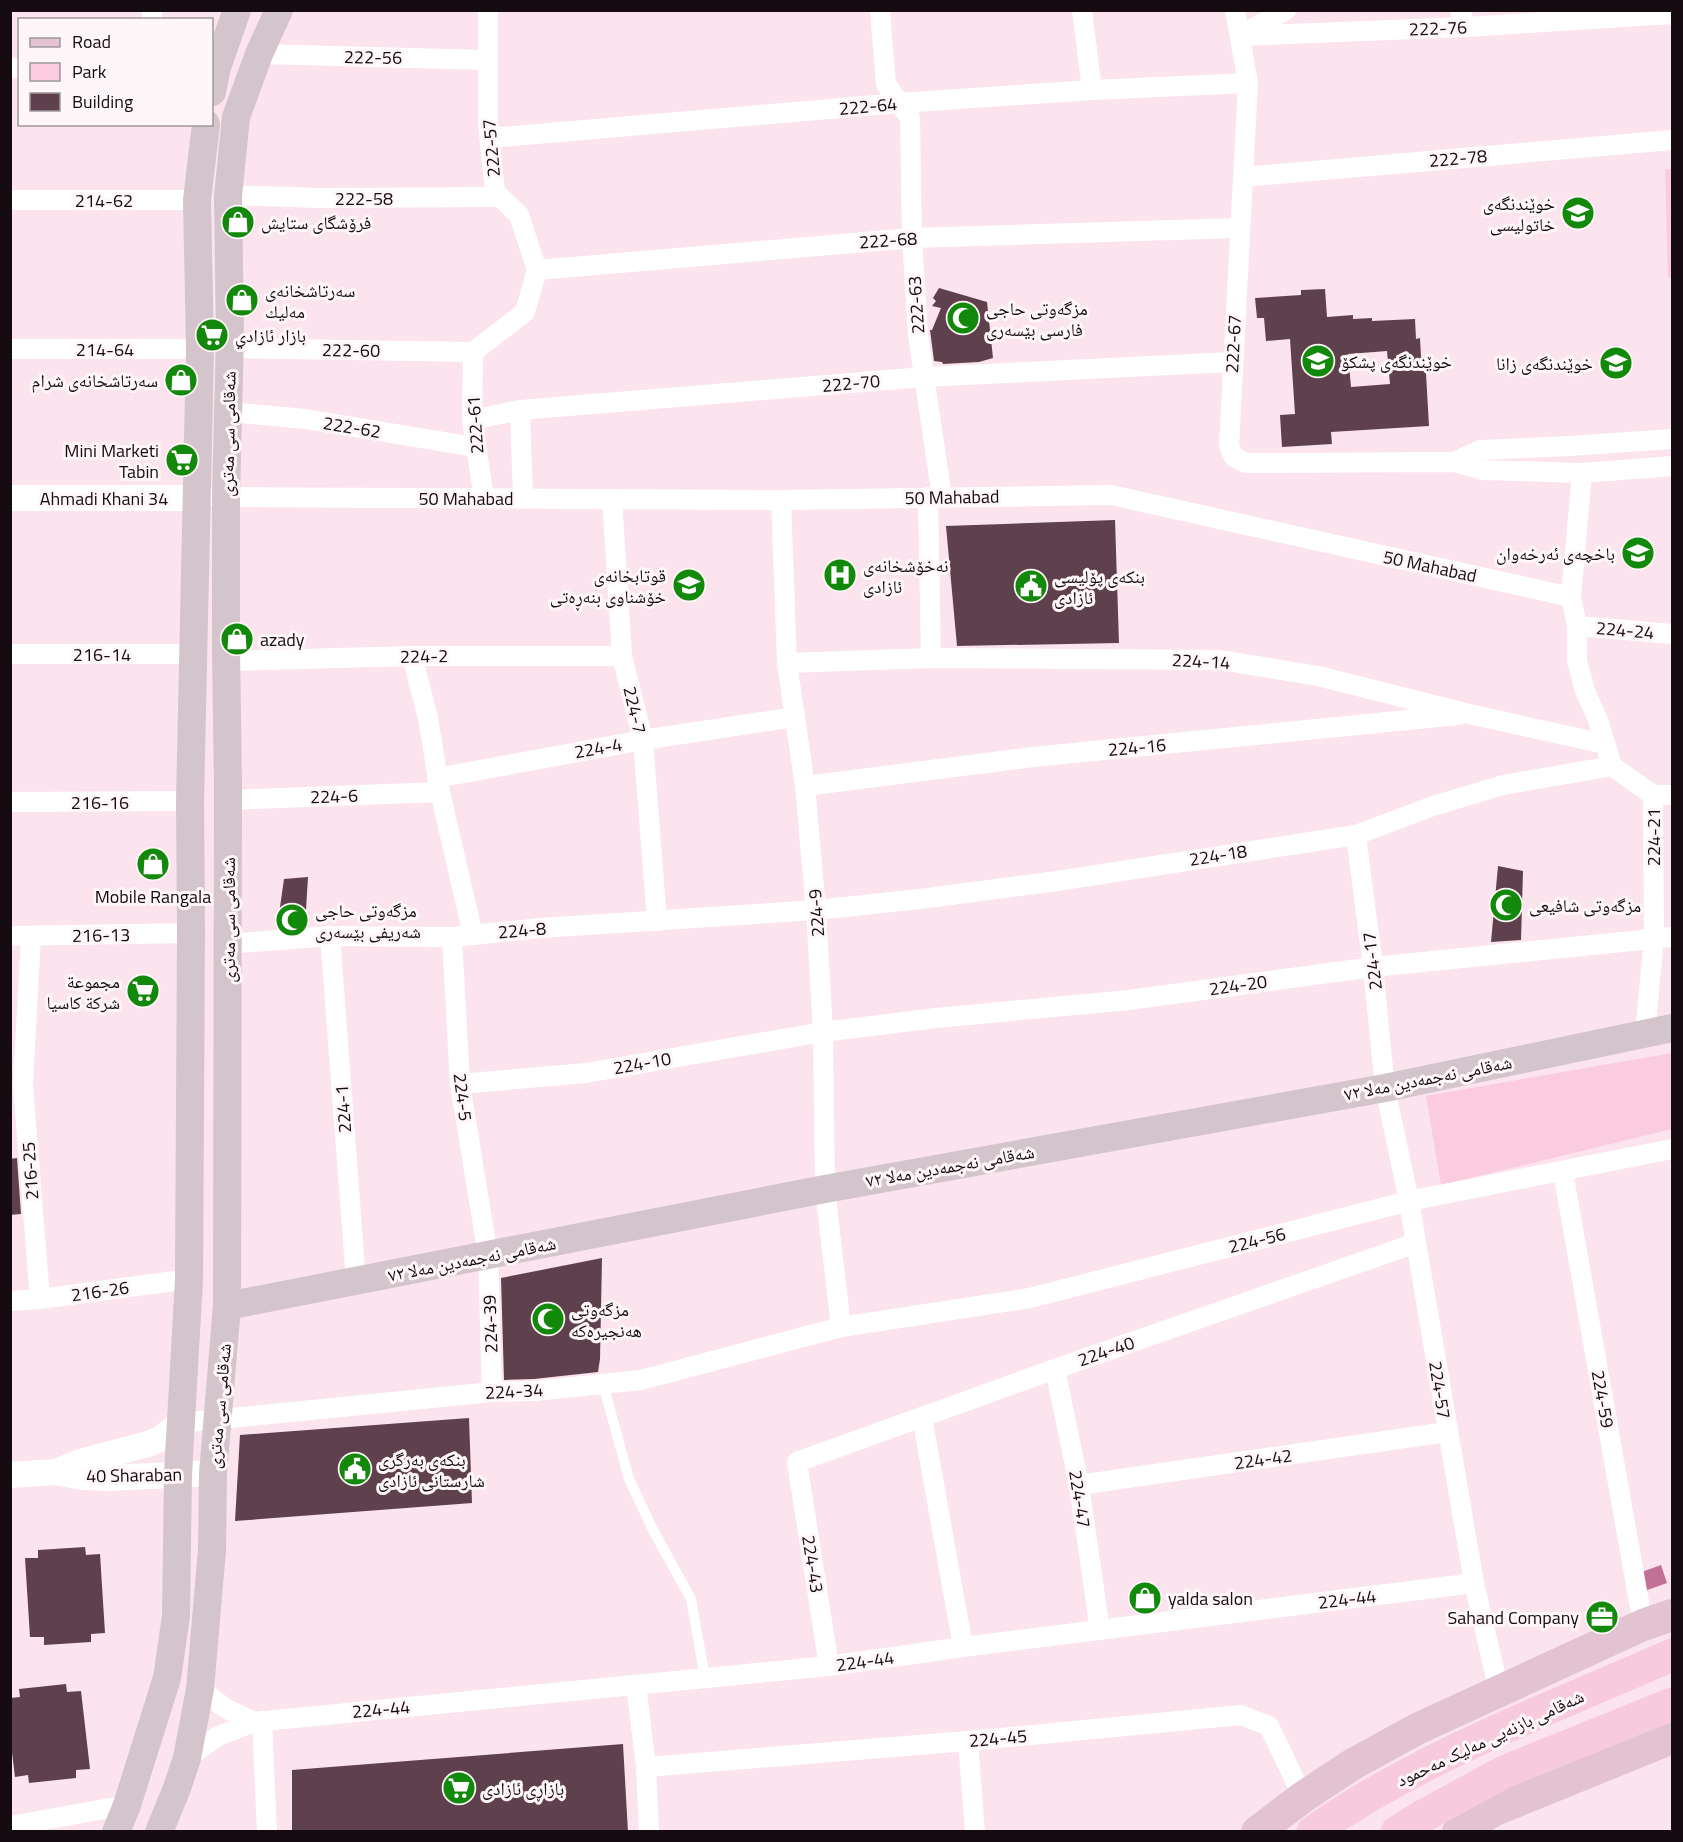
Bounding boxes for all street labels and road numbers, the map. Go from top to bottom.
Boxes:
street label: 222-76 [1408,13,1468,43]
street label: 222-56 [344,43,402,71]
street label: 222-64 [838,90,898,122]
street label: 222-57 [475,118,507,178]
street label: 222-78 [1428,142,1488,174]
street label: 222-58 [335,185,393,212]
street label: 214-62 [75,187,133,214]
street label: 222-68 [858,224,918,256]
street label: 222-63 [900,275,932,335]
street label: 222-67 [1218,314,1248,374]
street label: 214-64 [76,336,134,363]
street label: 222-60 [322,336,380,364]
street label: 222-70 [821,367,881,399]
street label: شەقامی سی مەتری [213,371,243,497]
street label: 222-61 [459,395,491,455]
street label: 222-62 [321,409,383,445]
street label: 50 Mahabad [904,483,1000,511]
street label: Ahmadi Khani 34 [40,485,168,512]
street label: 50 Mahabad [419,485,513,512]
street label: 50 Mahabad [1381,543,1479,589]
street label: 224-24 [1595,614,1655,646]
street label: 216-14 [73,641,131,668]
street label: 224-2 [400,642,448,670]
street label: 224-14 [1171,646,1231,676]
street label: 224-7 [616,683,654,737]
street label: 224-4 [572,731,624,765]
street label: 224-16 [1107,731,1167,763]
street label: 224-6 [309,782,359,810]
street label: 216-16 [71,789,129,816]
street label: 224-21 [1640,808,1667,866]
street label: 224-18 [1187,837,1249,873]
street label: شەقامی سی مەتری [215,857,242,983]
street label: 224-9 [801,888,831,938]
street label: 224-8 [497,914,547,946]
street label: 216-13 [72,921,130,949]
street label: 224-17 [1355,930,1389,992]
street label: 224-20 [1207,968,1269,1002]
street label: 224-10 [611,1045,673,1081]
street label: شەقامی نەجمەدین مەلا ٧٢ [1342,1048,1514,1108]
street label: 224-5 [447,1071,479,1123]
street label: 224-1 [328,1084,358,1134]
street label: شەقامی نەجمەدین مەلا ٧٢ [864,1138,1036,1194]
street label: 216-25 [14,1141,46,1201]
street label: 224-56 [1225,1220,1289,1260]
street label: شەقامی نەجمەدین مەلا ٧٢ [386,1229,558,1289]
street label: 216-26 [69,1274,131,1308]
street label: 224-39 [475,1294,505,1354]
street label: 224-40 [1074,1329,1138,1373]
street label: شەقامی سی مەتری [200,1342,238,1470]
street label: 224-57 [1422,1359,1458,1421]
street label: 224-59 [1585,1368,1621,1430]
street label: 224-34 [484,1376,544,1406]
street label: 224-42 [1232,1442,1294,1476]
street label: 40 Sharaban [86,1461,182,1489]
street label: 224-47 [1062,1468,1098,1530]
street label: 224-43 [795,1533,831,1595]
street label: 224-44 [1316,1582,1378,1616]
street label: 224-44 [834,1644,896,1678]
street label: شەقامی بازنەیی مەلیک مەحمود [1392,1683,1588,1793]
street label: 224-44 [351,1693,411,1725]
street label: 224-45 [968,1722,1028,1754]

